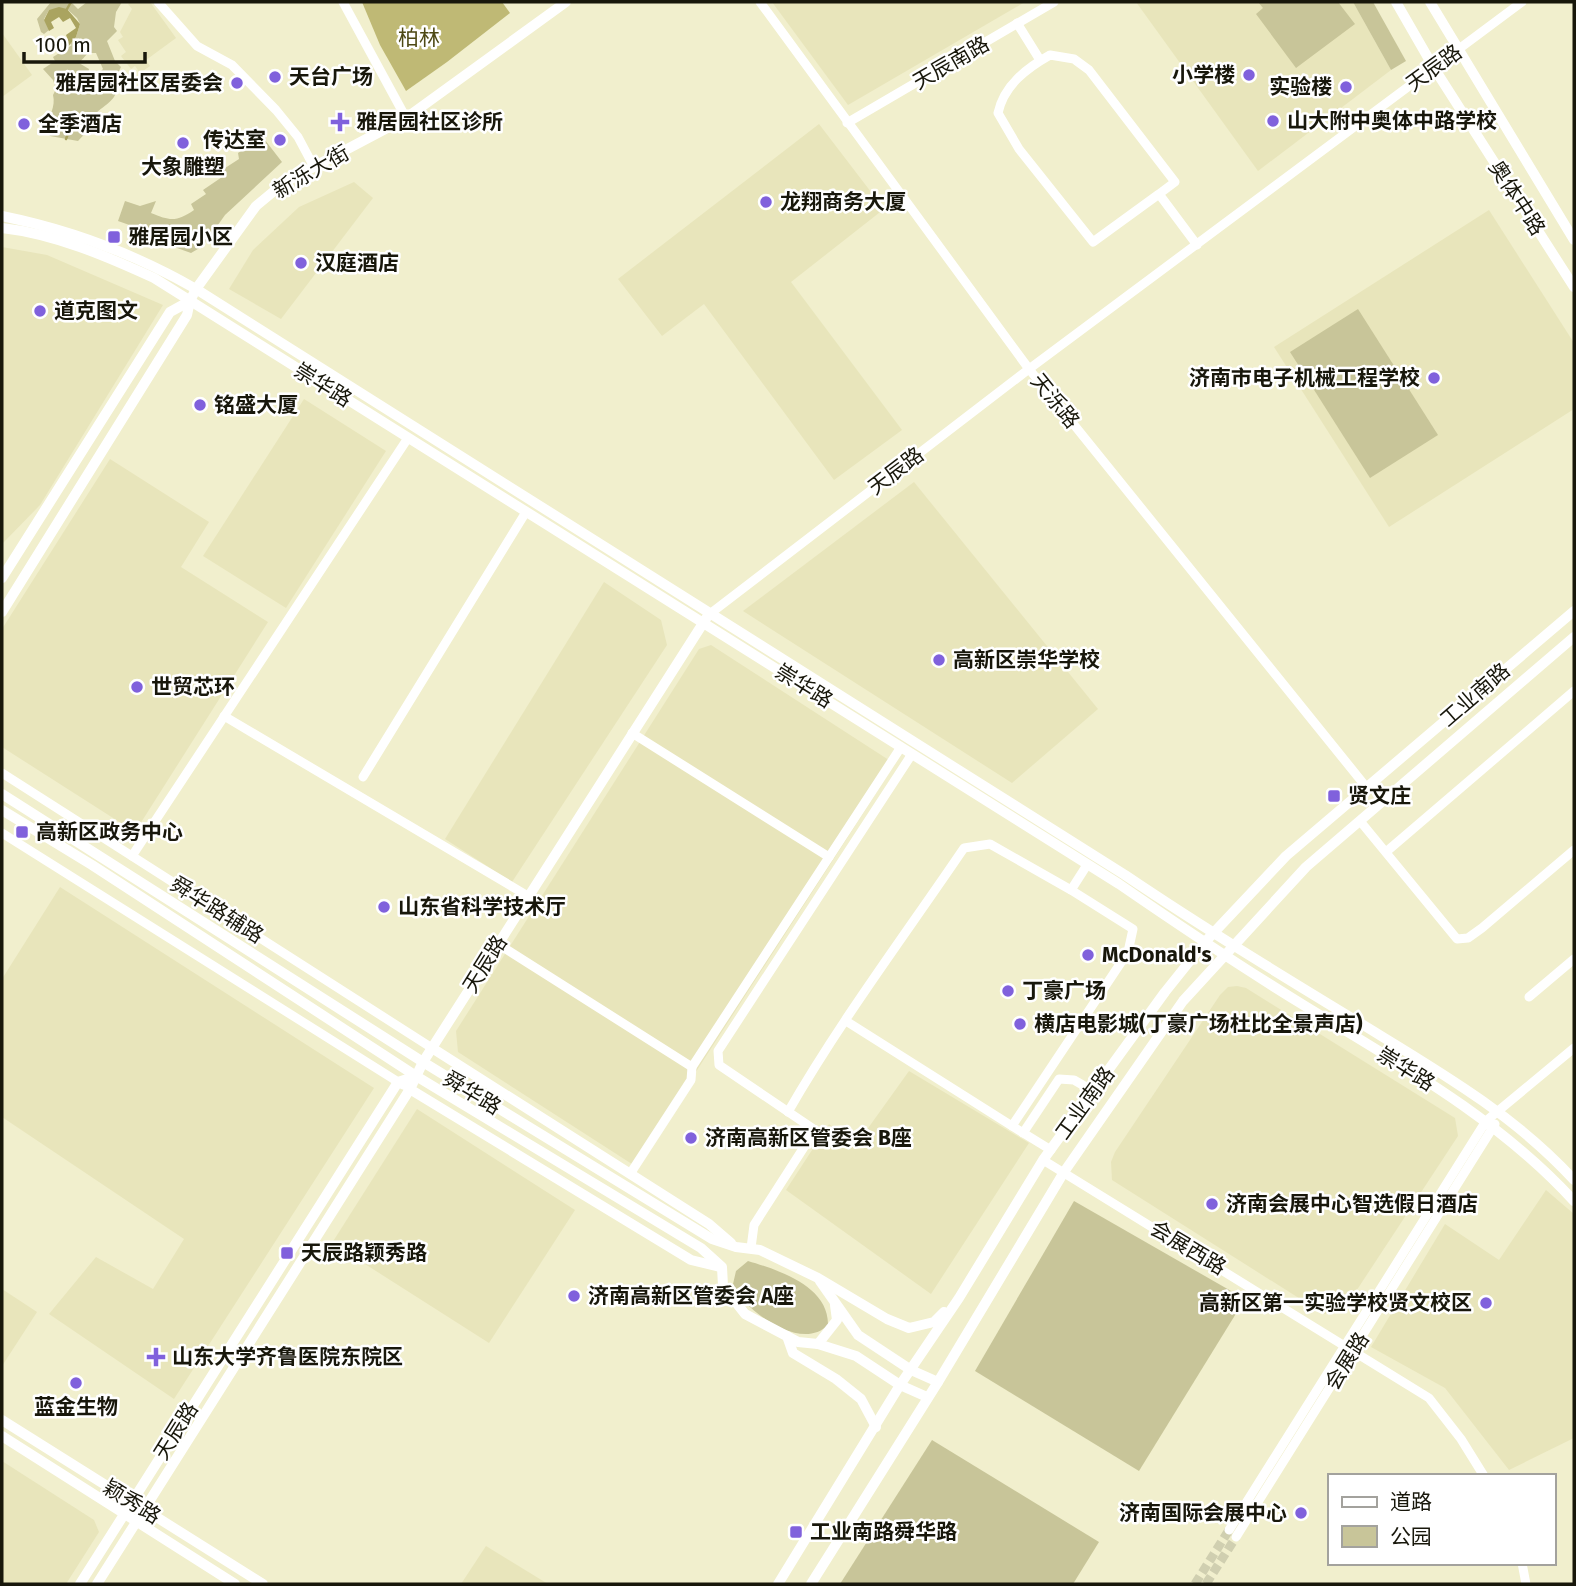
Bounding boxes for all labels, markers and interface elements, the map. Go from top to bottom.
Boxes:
scale bar [24,21,145,65]
park label: 柏林 [398,25,440,51]
street label: 天辰南路 [908,31,994,95]
text: 100 m [35,32,91,58]
street label: 天辰路 [1401,39,1467,97]
place label: 小学楼 [1172,62,1235,88]
place label: 天台广场 [289,64,373,90]
marker: 小学楼 [1241,67,1257,83]
marker: 天台广场 [267,69,283,85]
place label: 雅居园社区居委会 [55,70,223,96]
place label: 实验楼 [1269,74,1332,100]
marker: 雅居园社区居委会 [229,75,245,91]
marker: 实验楼 [1338,79,1354,95]
place label: 山大附中奥体中路学校 [1287,108,1497,134]
place label: 雅居园社区诊所 [356,109,503,135]
place label: 全季酒店 [38,111,122,137]
marker: 雅居园社区诊所 [330,112,350,132]
marker: 山大附中奥体中路学校 [1265,113,1281,129]
marker: 全季酒店 [16,116,32,132]
place label: 传达室 [203,127,266,153]
marker: 传达室 [272,132,288,148]
marker: 大象雕塑 [175,135,191,151]
street label: 新泺大街 [268,140,354,204]
place label: 大象雕塑 [141,154,225,180]
street label: 奥体中路 [1483,156,1551,240]
place label: 龙翔商务大厦 [780,189,906,215]
marker: 龙翔商务大厦 [758,194,774,210]
place label: 雅居园小区 [128,224,233,250]
marker: 雅居园小区 [106,229,122,245]
place label: 汉庭酒店 [315,250,399,276]
marker: 汉庭酒店 [293,255,309,271]
place label: 道克图文 [54,298,138,324]
marker: 道克图文 [32,303,48,319]
street label: 崇华路 [289,357,357,413]
place label: 济南市电子机械工程学校 [1189,365,1420,391]
street label: 天泺路 [1025,368,1085,434]
marker: 济南市电子机械工程学校 [1426,370,1442,386]
place label: 铭盛大厦 [214,392,298,418]
marker: 铭盛大厦 [192,397,208,413]
street label: 天辰路 [863,442,929,500]
place label: 高新区崇华学校 [953,647,1100,673]
marker: 高新区崇华学校 [931,652,947,668]
street label: 崇华路 [770,658,838,714]
street label: 工业南路 [1435,658,1515,732]
place label: 世贸芯环 [151,674,235,700]
marker: 世贸芯环 [129,679,145,695]
place label: 贤文庄 [1348,783,1411,809]
marker: 贤文庄 [1326,788,1342,804]
place label: 高新区政务中心 [36,819,183,845]
marker: 高新区政务中心 [14,824,30,840]
street label: 舜华路辅路 [166,871,268,949]
place label: 山东省科学技术厅 [398,894,566,920]
marker: 山东省科学技术厅 [376,899,392,915]
street label: 天辰路 [457,930,513,998]
place label: McDonald's [1102,942,1212,968]
marker: McDonald's [1080,947,1096,963]
place label: 丁豪广场 [1022,978,1106,1004]
marker: 丁豪广场 [1000,983,1016,999]
place label: 横店电影城(丁豪广场杜比全景声店) [1034,1011,1363,1037]
marker: 横店电影城(丁豪广场杜比全景声店) [1012,1016,1028,1032]
street label: 崇华路 [1372,1041,1440,1097]
street label: 工业南路 [1050,1061,1120,1145]
street label: 舜华路 [438,1066,506,1120]
place label: 济南高新区管委会 B座 [705,1125,912,1151]
marker: 济南高新区管委会 B座 [683,1130,699,1146]
place label: 济南会展中心智选假日酒店 [1226,1191,1478,1217]
marker: 济南会展中心智选假日酒店 [1204,1196,1220,1212]
street label: 会展西路 [1145,1215,1231,1281]
place label: 天辰路颖秀路 [301,1240,427,1266]
marker: 天辰路颖秀路 [279,1245,295,1261]
place label: 济南高新区管委会 A座 [588,1283,794,1309]
marker: 济南高新区管委会 A座 [566,1288,582,1304]
place label: 高新区第一实验学校贤文校区 [1199,1290,1472,1316]
marker: 高新区第一实验学校贤文校区 [1478,1295,1494,1311]
street label: 会展路 [1319,1327,1375,1395]
place label: 山东大学齐鲁医院东院区 [172,1344,403,1370]
marker: 山东大学齐鲁医院东院区 [146,1347,166,1367]
marker: 蓝金生物 [68,1375,84,1391]
place label: 蓝金生物 [34,1394,118,1420]
street label: 天辰路 [148,1397,204,1465]
street label: 颖秀路 [98,1474,166,1530]
legend [1328,1474,1555,1565]
text: 道路 [1390,1489,1432,1515]
place label: 济南国际会展中心 [1119,1500,1287,1526]
marker: 济南国际会展中心 [1293,1505,1309,1521]
place label: 工业南路舜华路 [810,1519,957,1545]
marker: 工业南路舜华路 [788,1524,804,1540]
text: 公园 [1390,1524,1432,1550]

